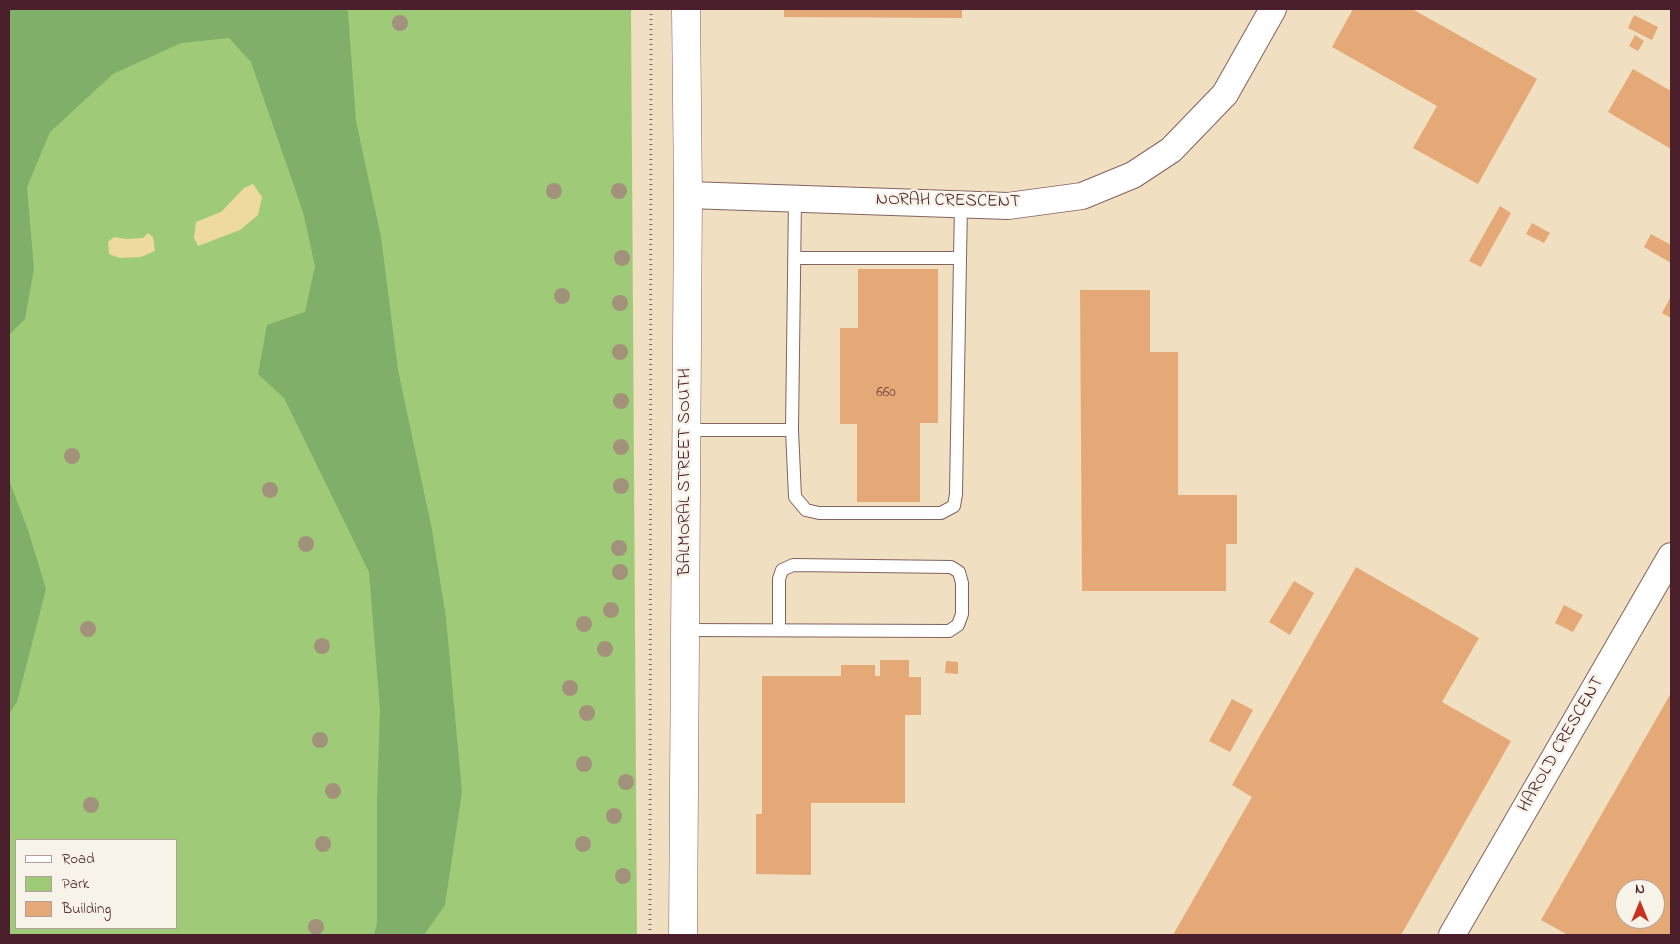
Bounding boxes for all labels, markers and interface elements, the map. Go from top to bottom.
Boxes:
street label: NORAH CRESCENT [876,190,1020,214]
street label: BALMORAL STREET SOUTH [675,368,697,576]
house number: 660 [876,385,896,403]
street label: HAROLD CRESCENT [1514,673,1610,817]
legend [15,839,178,929]
text: Road [62,848,95,870]
text: Park [62,873,89,895]
north arrow [1615,879,1665,929]
text: N [1635,879,1645,900]
text: Building [62,898,111,920]

